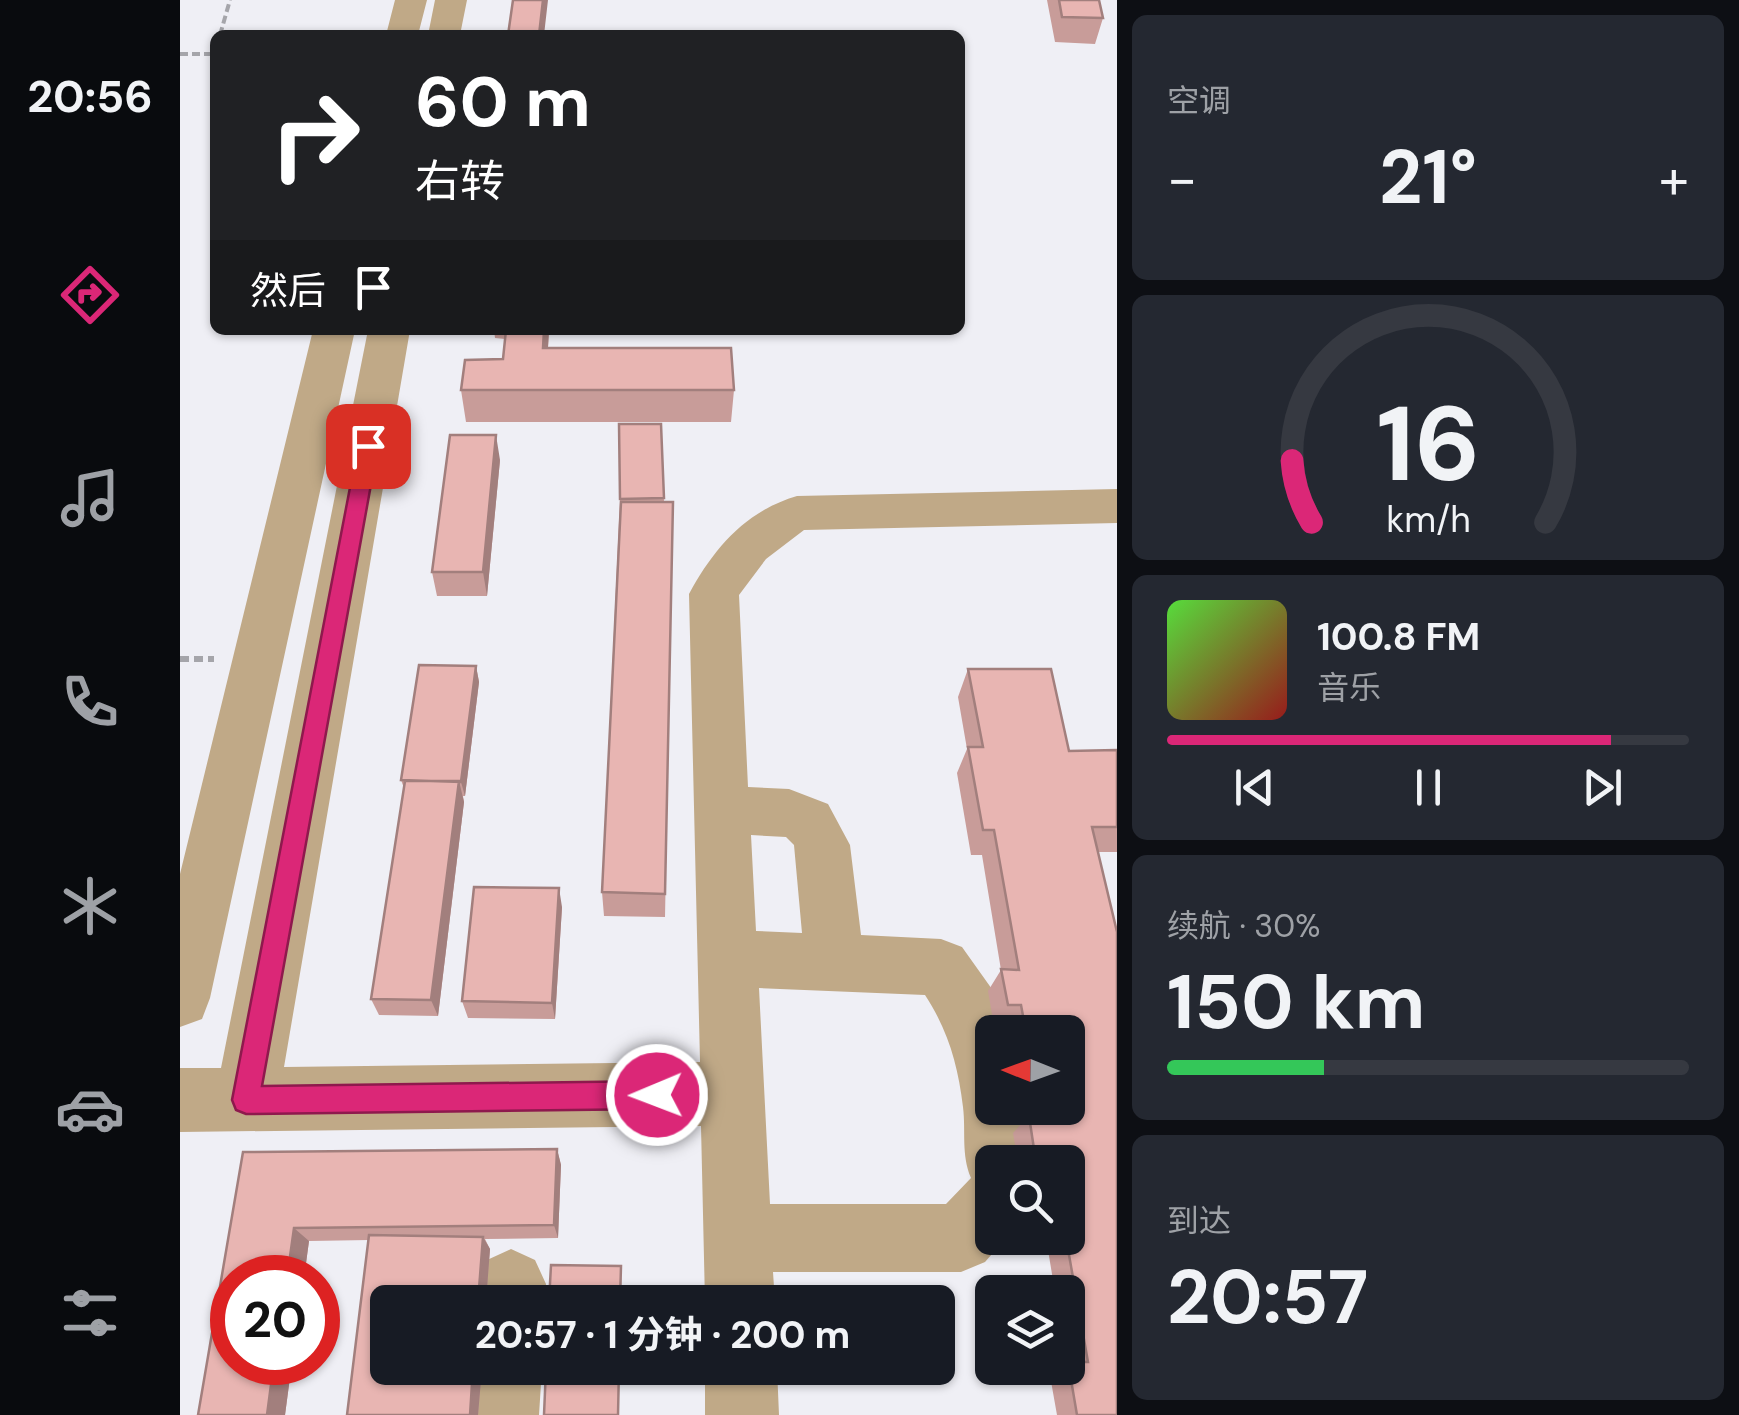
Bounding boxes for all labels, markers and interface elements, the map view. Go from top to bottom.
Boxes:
text: 60 m [415,57,591,148]
text: 20:56 [27,67,153,126]
icon: right [250,70,380,200]
text: 空调 [1167,80,1231,122]
text: 21° [1379,129,1477,226]
text: − [1167,143,1197,215]
text: + [1659,143,1689,215]
text: 右转 [415,152,505,211]
icon: directions [55,260,125,330]
icon: arrive [346,260,401,315]
text: 然后 [250,266,326,316]
text: 16 [1376,377,1480,512]
pin [326,404,411,489]
icon: arrive [341,419,396,474]
icon: music [55,463,125,533]
text: km/h [1386,497,1470,543]
text: 100.8 FM [1317,612,1480,662]
icon: phone [55,667,125,737]
text: 音乐 [1317,667,1381,709]
icon: previous [1227,760,1282,815]
icon: pause [1401,760,1456,815]
icon: next [1575,760,1630,815]
icon: climate [55,871,125,941]
text: 续航 · 30% [1167,905,1320,947]
text: 150 km [1167,954,1425,1051]
north arrow [975,1015,1085,1125]
map controls [975,1015,1085,1385]
position arrow [605,1043,709,1147]
icon: car [55,1074,125,1144]
button: search [975,1145,1085,1255]
text: 到达 [1167,1200,1231,1242]
text: 20:57 [1167,1249,1368,1346]
speed limit sign: 20 [210,1255,340,1385]
button: layers [975,1275,1085,1385]
icon: filters [55,1278,125,1348]
text: 20:57 · 1 分钟 · 200 m [475,1310,850,1360]

